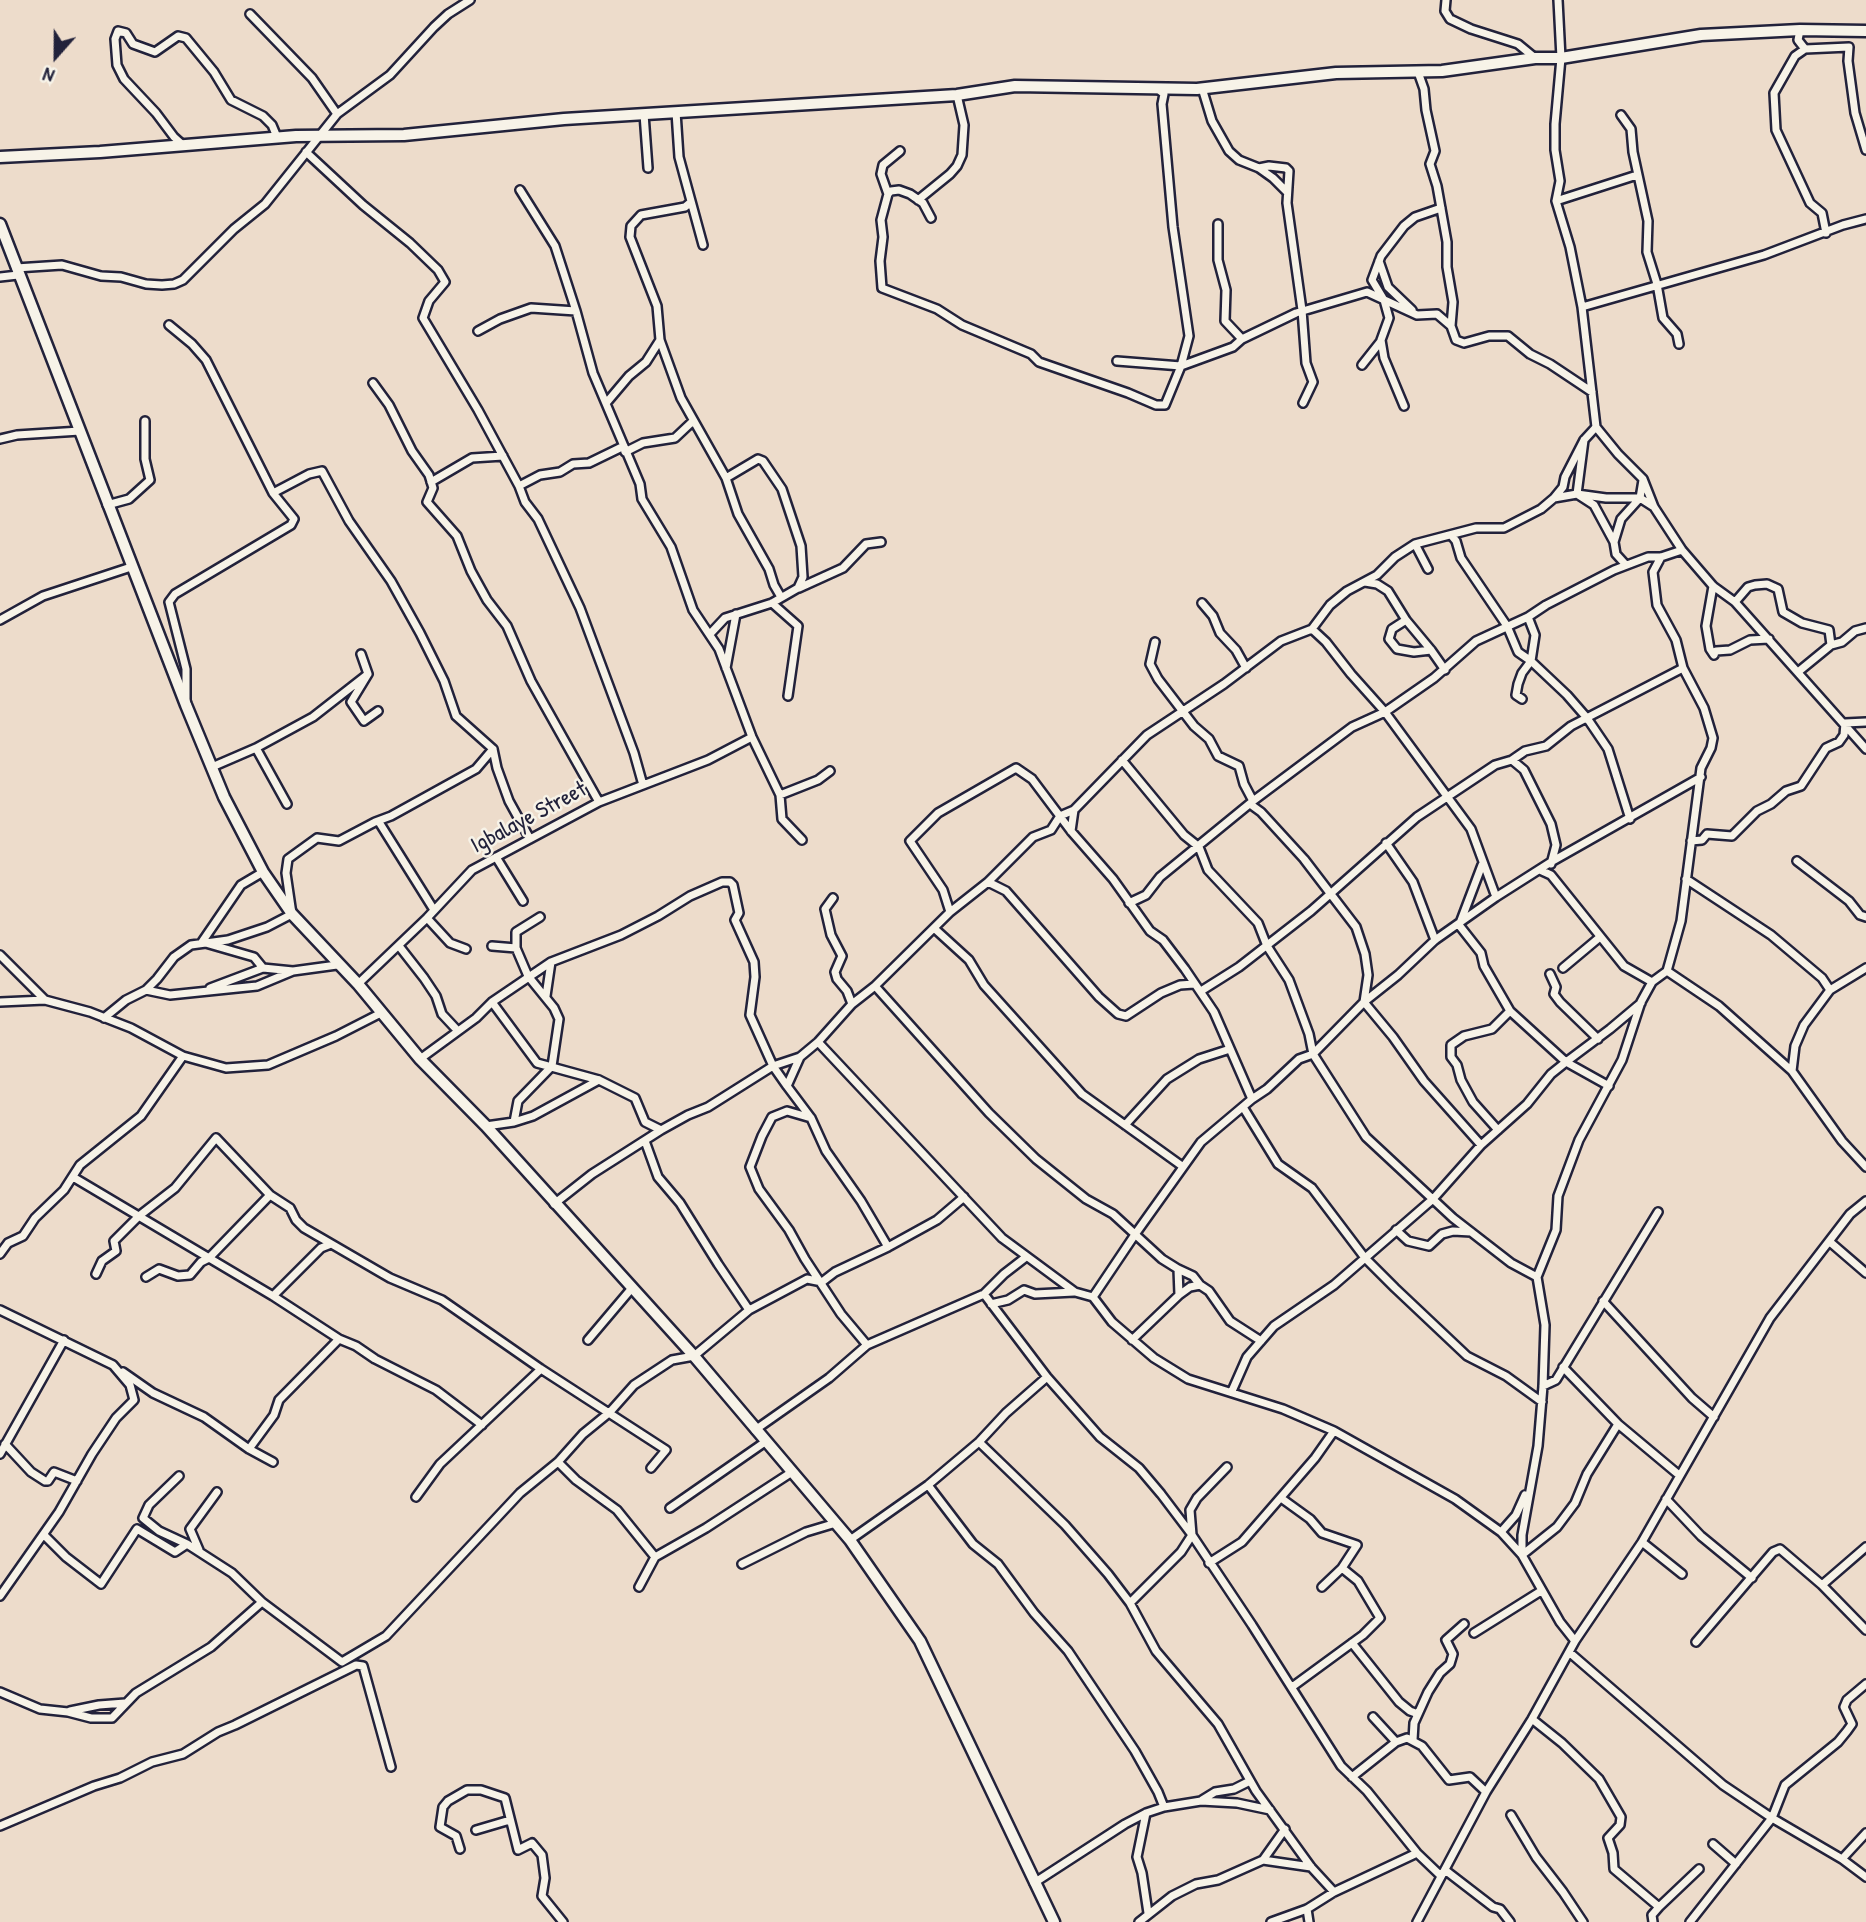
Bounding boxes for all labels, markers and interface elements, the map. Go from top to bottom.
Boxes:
north arrow [21,21,91,91]
text: N [39,62,58,90]
street label: Igbalaye Street [466,776,592,860]

